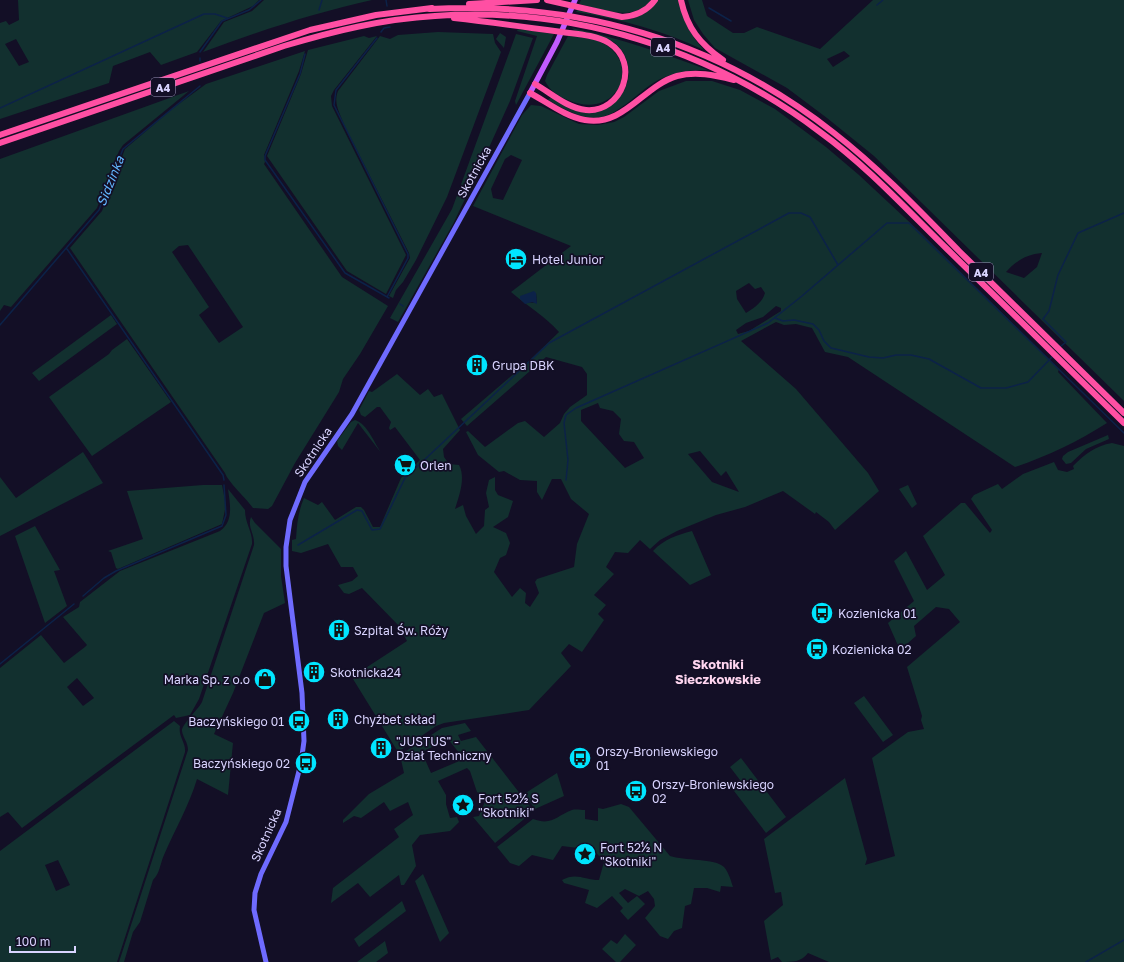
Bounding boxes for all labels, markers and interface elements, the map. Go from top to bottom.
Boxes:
road number: A4 [651,38,675,56]
road number: A4 [151,78,175,96]
street label: Skotnicka [454,144,494,200]
water label: Sidzinka [93,153,127,208]
hotel icon: Hotel Junior [503,246,529,272]
place label: Hotel Junior [532,252,604,267]
road number: A4 [969,263,993,281]
building icon: Grupa DBK [464,352,490,378]
place label: Grupa DBK [492,358,554,373]
street label: Skotnicka [291,424,335,480]
supermarket icon: Orlen [392,452,418,478]
place label: Orlen [420,458,452,473]
bus stop icon: Kozienicka 01 [809,600,835,626]
place label: Kozienicka 01 [838,606,917,621]
building icon: Szpital Św. Róży [326,617,352,643]
place label: Szpital Św. Róży [354,623,449,638]
bus stop icon: Kozienicka 02 [804,636,830,662]
place label: Kozienicka 02 [832,642,912,657]
district label: Skotniki Sieczkowskie [675,656,761,687]
building icon: Skotnicka24 [301,659,327,685]
place label: Skotnicka24 [330,665,401,680]
shop icon: Marka Sp. z o.o [252,666,278,692]
place label: Marka Sp. z o.o [164,672,250,687]
building icon: Chyżbet skład [325,706,351,732]
bus stop icon: Baczyńskiego 01 [286,708,312,734]
place label: Chyżbet skład [354,712,435,727]
place label: Baczyńskiego 01 [188,714,284,729]
place label: "JUSTUS" - Dział Techniczny [396,734,492,763]
building icon: "JUSTUS" - Dział Techniczny [368,735,394,761]
place label: Orszy-Broniewskiego 01 [596,744,718,773]
bus stop icon: Orszy-Broniewskiego 01 [567,745,593,771]
bus stop icon: Baczyńskiego 02 [293,750,319,776]
place label: Baczyńskiego 02 [193,756,290,771]
place label: Orszy-Broniewskiego 02 [652,777,774,806]
bus stop icon: Orszy-Broniewskiego 02 [623,778,649,804]
place label: Fort 52½ S "Skotniki" [478,791,539,820]
place icon: Fort 52½ S "Skotniki" [450,792,476,818]
street label: Skotnicka [248,806,284,864]
place label: Fort 52½ N "Skotniki" [600,840,662,869]
place icon: Fort 52½ N "Skotniki" [572,841,598,867]
scale bar [10,928,75,954]
text: 100 m [16,934,50,949]

